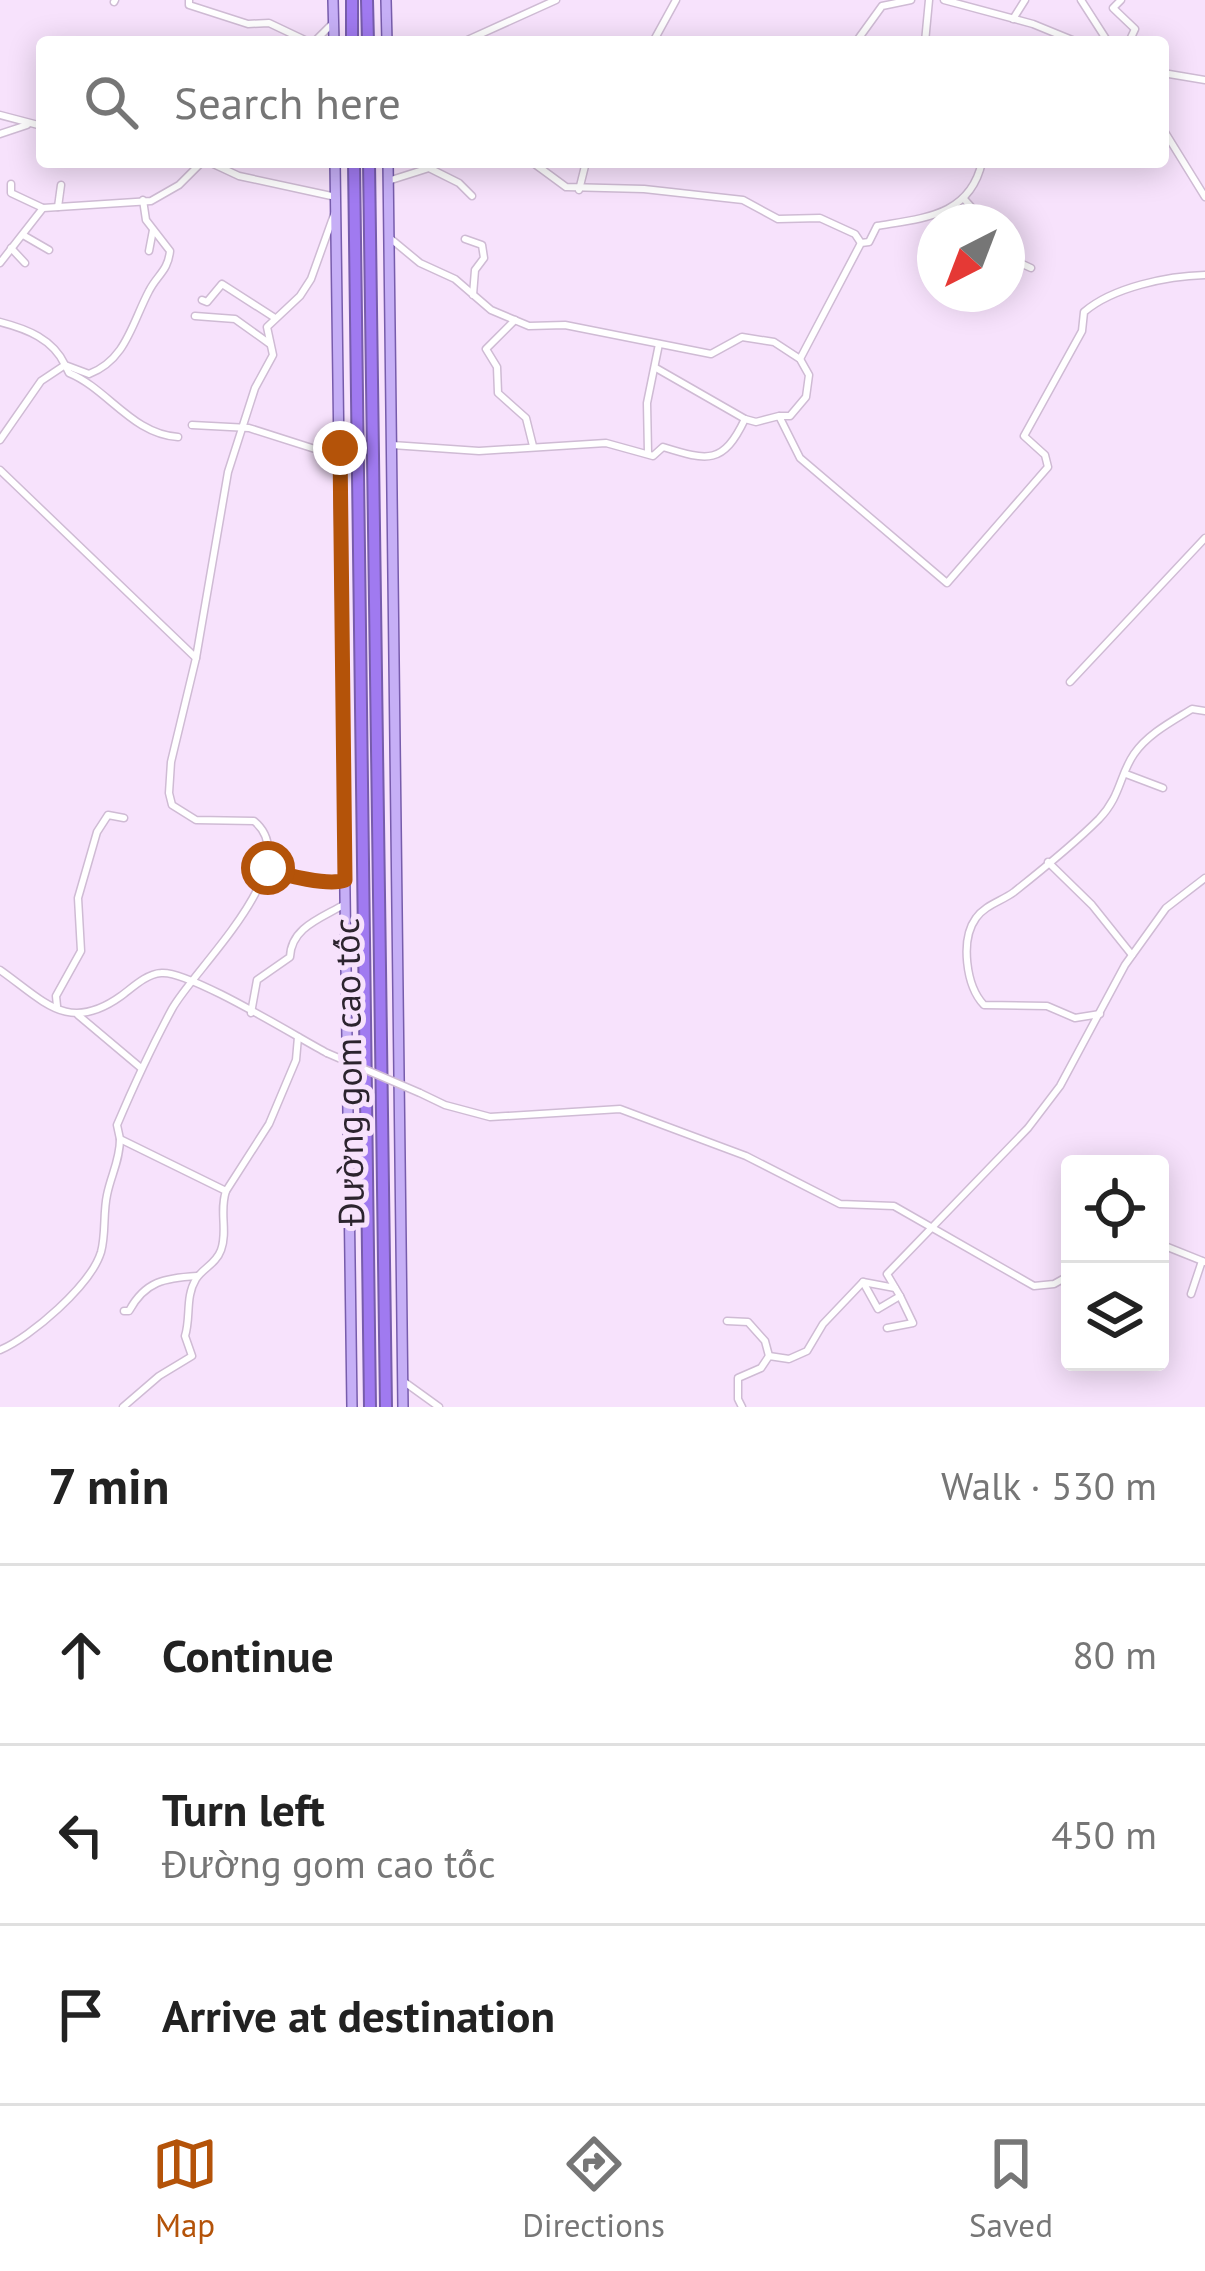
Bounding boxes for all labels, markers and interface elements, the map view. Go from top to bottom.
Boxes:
search box [36,36,1169,168]
icon: search [78,69,144,135]
text: Search here [174,73,401,131]
north arrow [917,204,1025,312]
route end [313,421,367,475]
route start [241,841,295,895]
street label: Đường gom cao tốc [322,918,374,1227]
map controls [1061,1155,1169,1371]
button: locate [1061,1155,1169,1263]
button: layers [1061,1263,1169,1371]
text: 7 min [48,1452,170,1518]
text: Walk · 530 m [941,1460,1157,1511]
icon: ahead [48,1622,114,1688]
text: Continue [162,1626,334,1684]
text: 80 m [1072,1629,1157,1680]
text: Turn left [162,1780,325,1838]
icon: left [48,1802,114,1868]
text: 450 m [1051,1809,1157,1860]
text: Đường gom cao tốc [162,1838,496,1889]
icon: arrive [48,1982,114,2048]
text: Arrive at destination [162,1986,555,2044]
tab: Map [152,2131,218,2246]
tab: Directions [522,2131,665,2246]
tab: Saved [969,2131,1053,2246]

